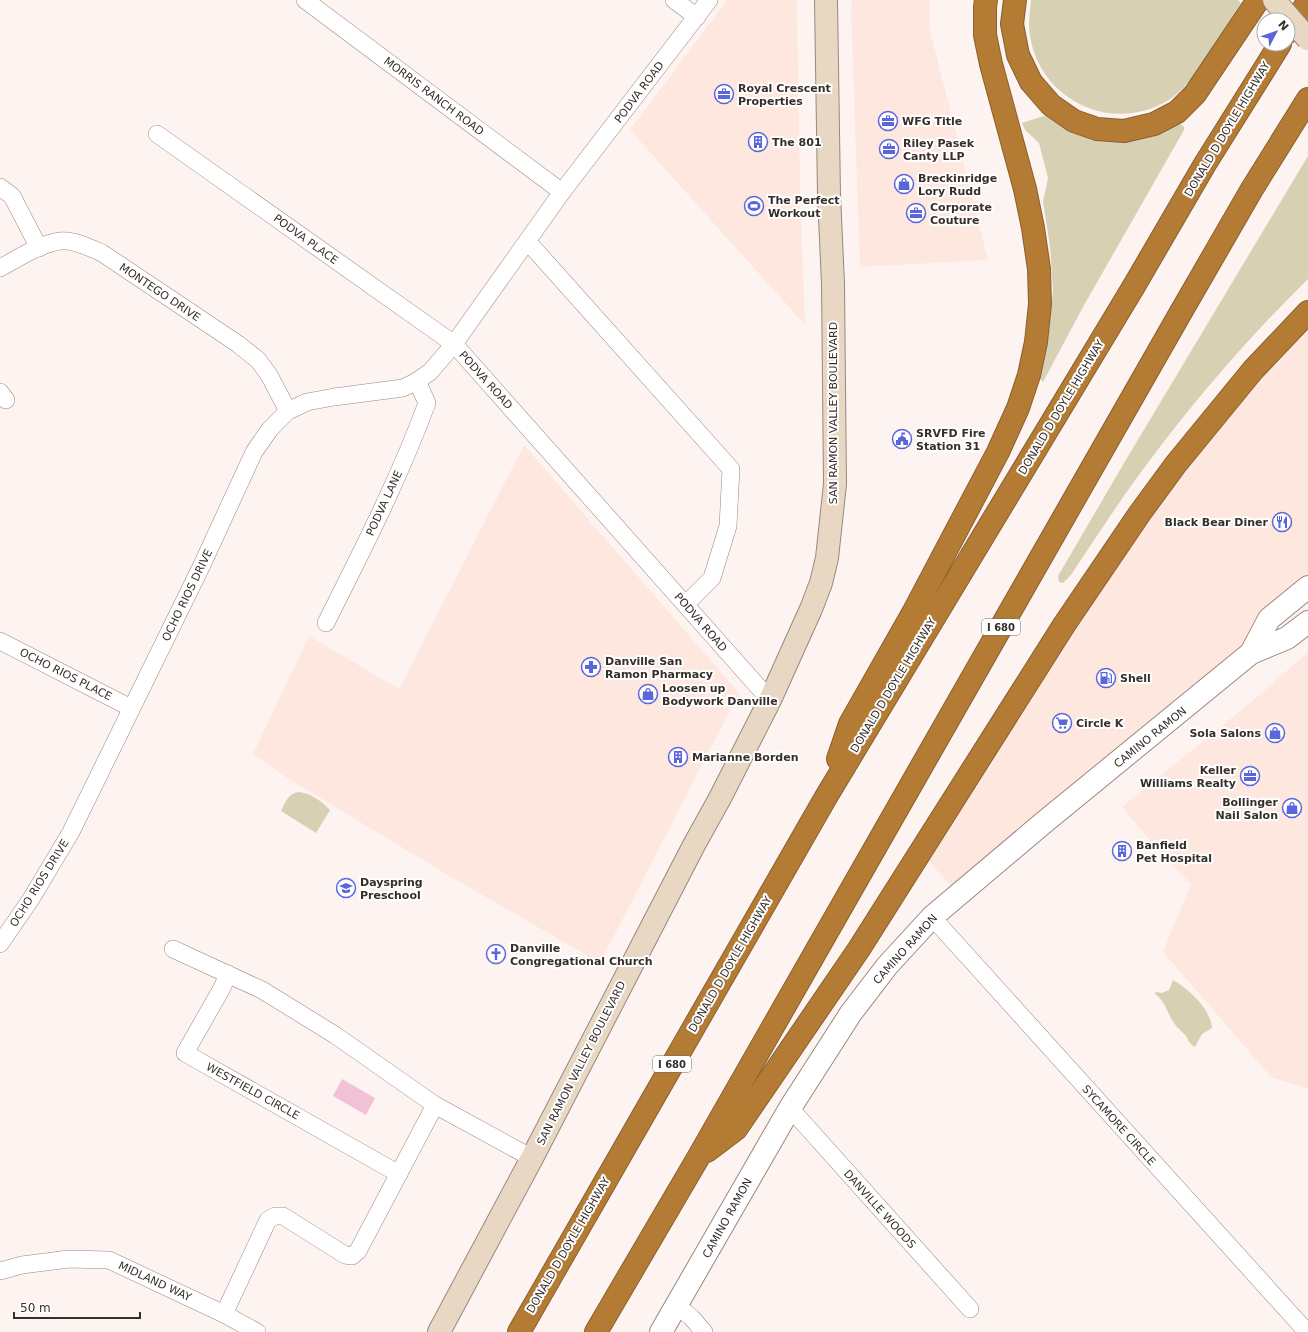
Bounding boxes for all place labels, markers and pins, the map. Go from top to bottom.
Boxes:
place label: Royal Crescent Properties [738,82,831,108]
office icon: Royal Crescent Properties [713,83,735,105]
office icon: WFG Title [877,110,899,132]
place label: WFG Title [902,115,962,128]
building icon: The 801 [747,131,769,153]
place label: The 801 [772,136,822,149]
place label: Riley Pasek Canty LLP [903,137,975,163]
office icon: Riley Pasek Canty LLP [878,138,900,160]
place label: Breckinridge Lory Rudd [918,172,997,198]
shop icon: Breckinridge Lory Rudd [893,173,915,195]
place label: The Perfect Workout [768,194,840,220]
sports icon: The Perfect Workout [743,195,765,217]
place label: Corporate Couture [930,201,992,227]
office icon: Corporate Couture [905,202,927,224]
place label: SRVFD Fire Station 31 [916,427,986,453]
public building icon: SRVFD Fire Station 31 [891,428,913,450]
restaurant icon: Black Bear Diner [1271,511,1293,533]
place label: Black Bear Diner [1165,516,1269,529]
place label: Danville San Ramon Pharmacy [605,655,713,681]
pharmacy icon: Danville San Ramon Pharmacy [580,656,602,678]
fuel station icon: Shell [1095,667,1117,689]
place label: Shell [1120,672,1151,685]
place label: Loosen up Bodywork Danville [662,682,778,708]
shop icon: Loosen up Bodywork Danville [637,683,659,705]
supermarket icon: Circle K [1051,712,1073,734]
place label: Circle K [1076,717,1124,730]
shop icon: Sola Salons [1264,722,1286,744]
place label: Sola Salons [1189,727,1261,740]
building icon: Marianne Borden [667,746,689,768]
place label: Marianne Borden [692,751,798,764]
place label: Keller Williams Realty [1140,764,1237,790]
office icon: Keller Williams Realty [1239,765,1261,787]
place label: Bollinger Nail Salon [1215,796,1279,822]
shop icon: Bollinger Nail Salon [1281,797,1303,819]
place label: Banfield Pet Hospital [1136,839,1212,865]
building icon: Banfield Pet Hospital [1111,840,1133,862]
place label: Dayspring Preschool [360,876,423,902]
school or university icon: Dayspring Preschool [335,877,357,899]
place label: Danville Congregational Church [510,942,652,968]
church icon: Danville Congregational Church [485,943,507,965]

